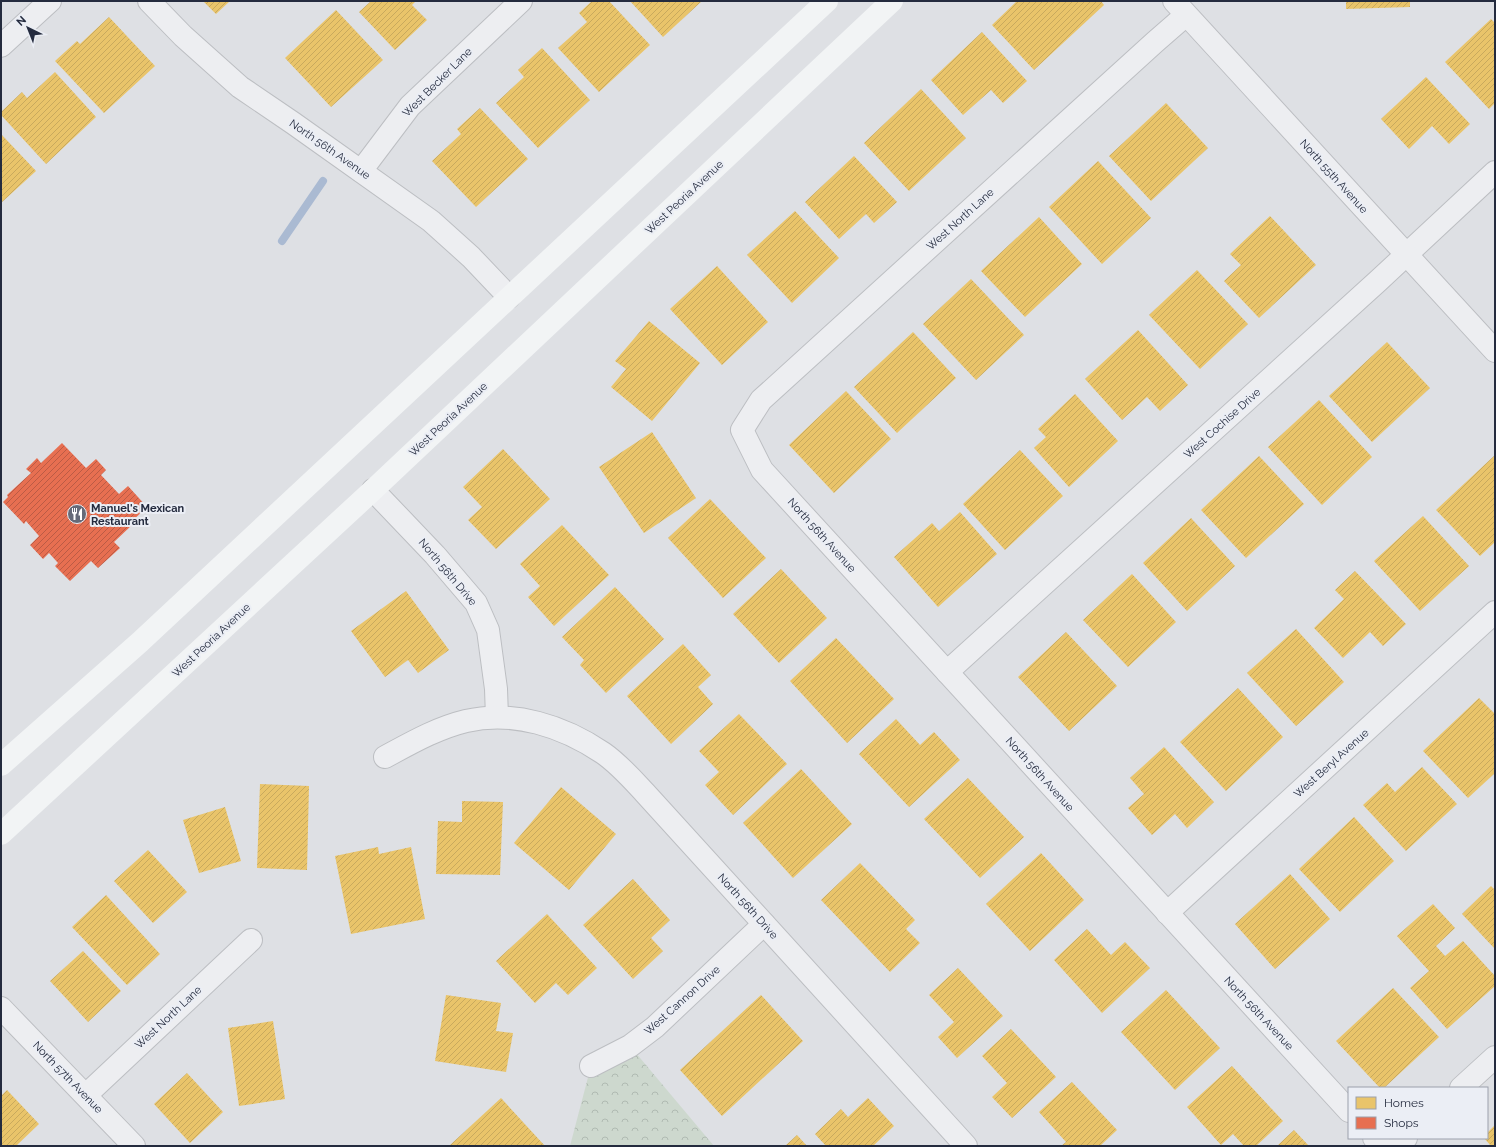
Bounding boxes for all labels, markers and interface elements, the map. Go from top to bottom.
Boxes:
north arrow [8,8,48,48]
text: N [14,13,29,29]
street label: West Becker Lane [400,45,475,120]
street label: North 56th Avenue [287,117,373,182]
street label: North 55th Avenue [1297,137,1371,216]
street label: West Peoria Avenue [643,157,726,237]
street label: West North Lane [924,185,997,253]
street label: West Peoria Avenue [407,379,490,459]
street label: West Cochise Drive [1181,385,1264,461]
street label: North 56th Avenue [785,496,859,576]
place label: Manuel's Mexican Restaurant [91,502,185,528]
restaurant icon: Manuel's Mexican Restaurant [66,503,88,525]
street label: North 56th Drive [416,536,480,609]
street label: West Peoria Avenue [170,600,253,680]
street label: West Beryl Avenue [1291,726,1372,800]
street label: North 56th Avenue [1003,735,1077,815]
street label: North 56th Drive [715,871,781,942]
street label: West Cannon Drive [642,963,723,1038]
street label: North 56th Avenue [1221,974,1296,1053]
street label: West North Lane [132,983,205,1051]
street label: North 57th Avenue [30,1039,106,1116]
legend [1348,1087,1488,1139]
text: Homes [1384,1096,1424,1110]
text: Shops [1384,1116,1419,1130]

